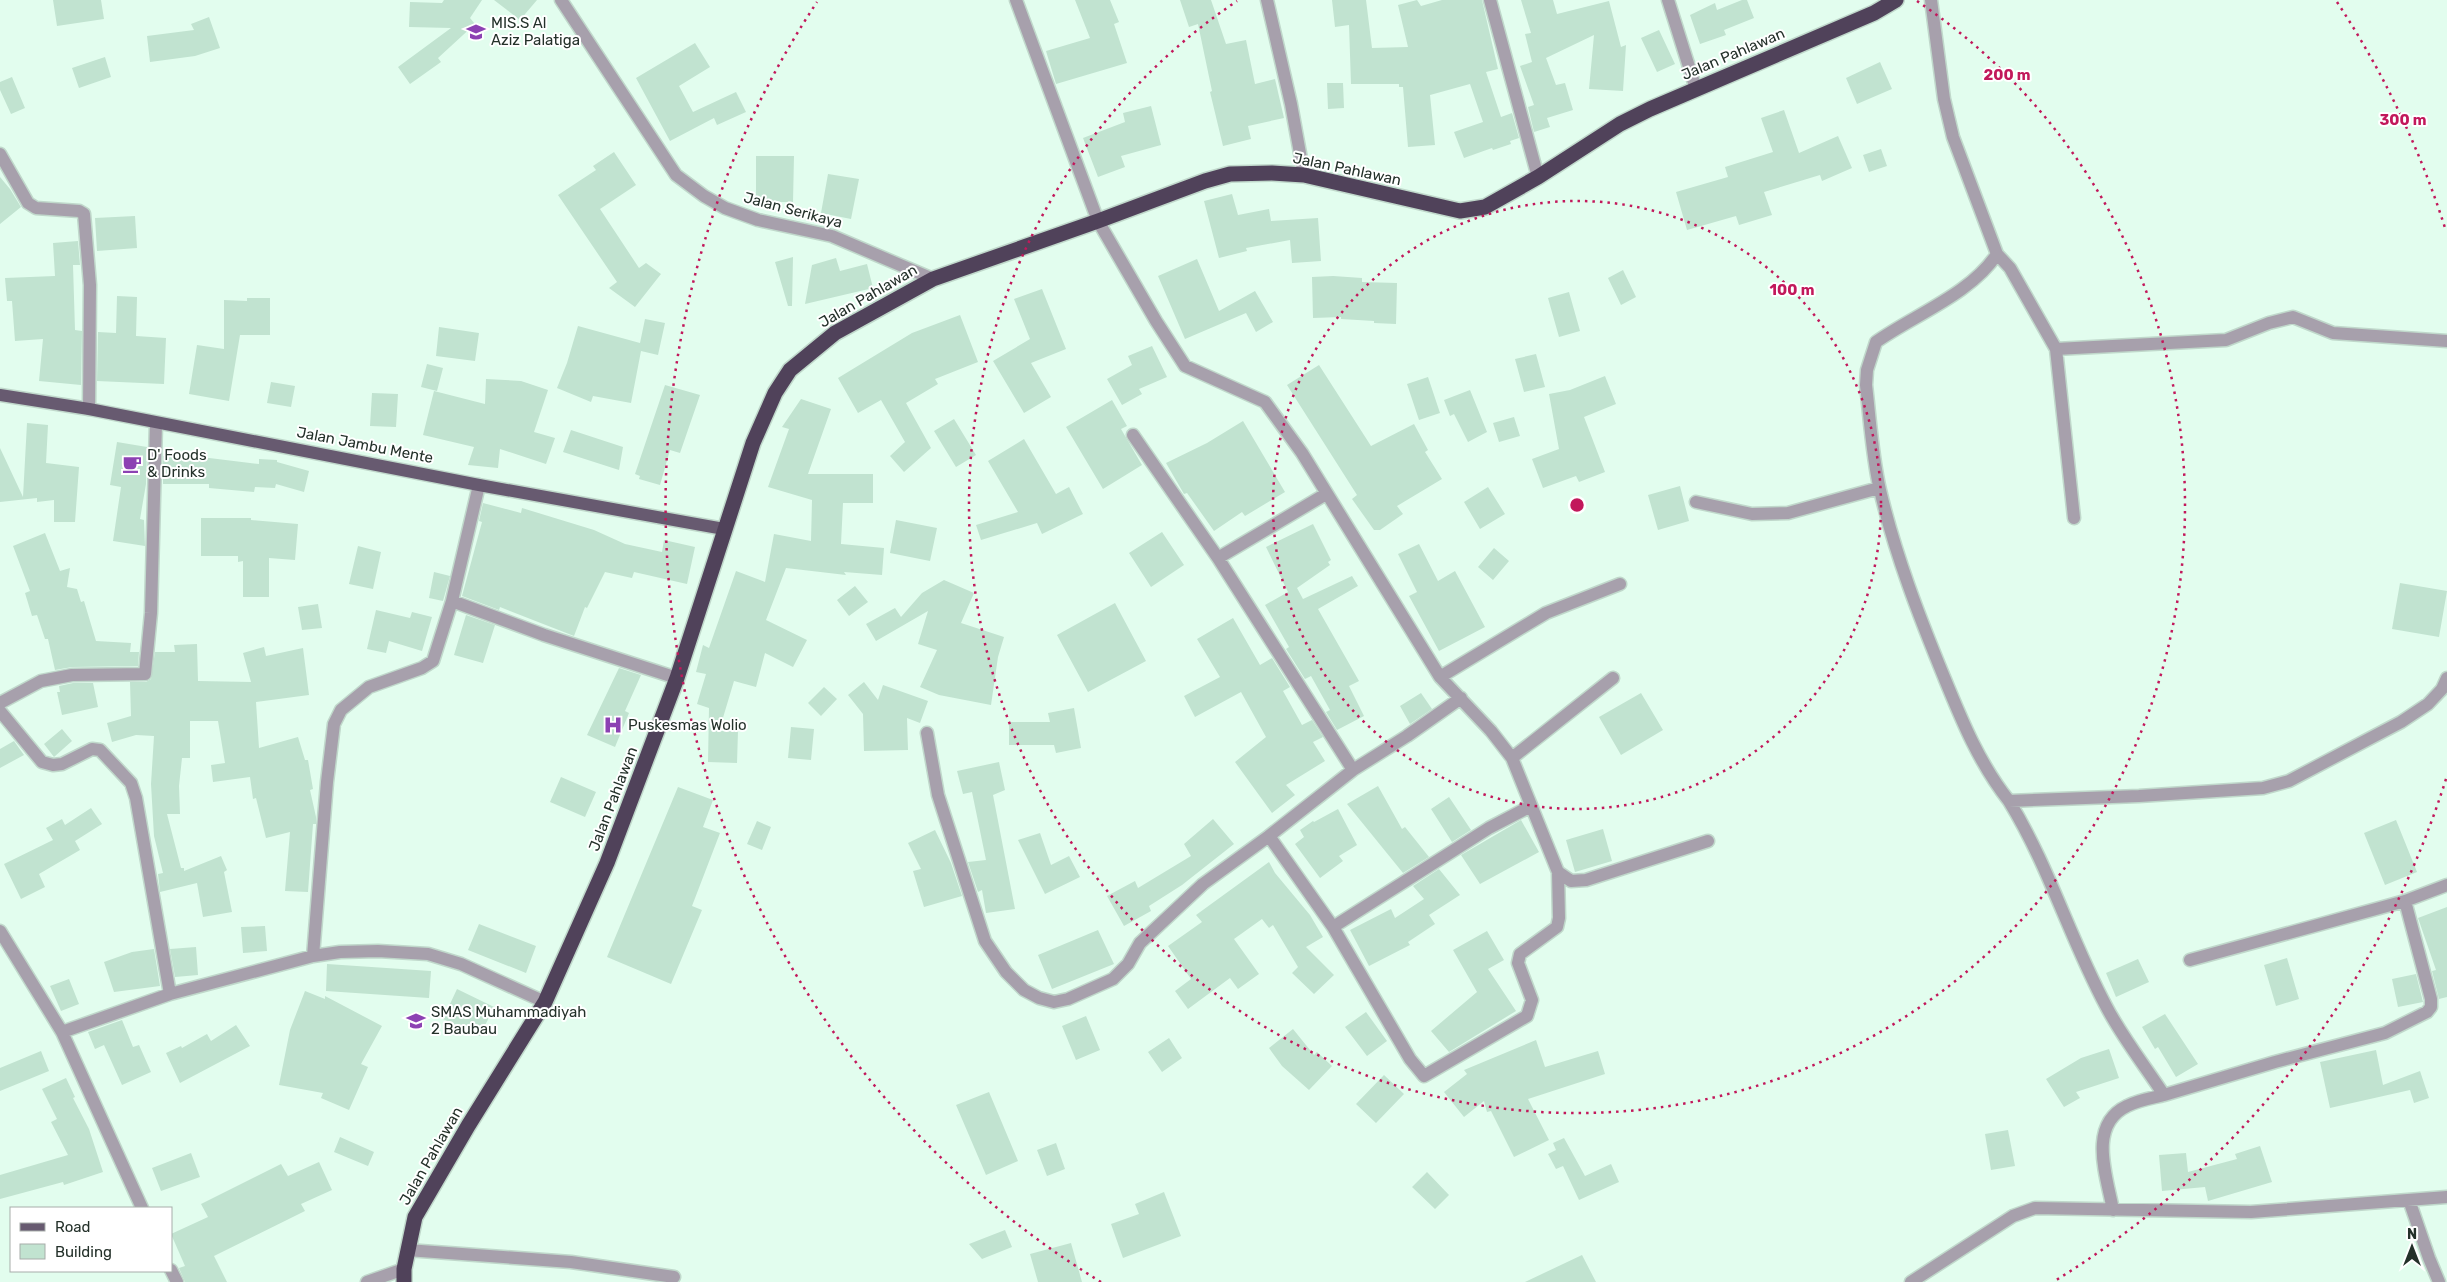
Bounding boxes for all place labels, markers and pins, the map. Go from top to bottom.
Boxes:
place label: MIS.S Al Aziz Palatiga [491,14,580,49]
school or university icon: MIS.S Al Aziz Palatiga [465,21,487,43]
place label: D' Foods & Drinks [147,446,207,481]
cafe icon: D' Foods & Drinks [121,453,143,475]
centre of rings [1568,496,1586,514]
hospital icon: Puskesmas Wolio [602,714,624,736]
place label: Puskesmas Wolio [628,716,747,734]
place label: SMAS Muhammadiyah 2 Baubau [431,1003,586,1038]
school or university icon: SMAS Muhammadiyah 2 Baubau [405,1010,427,1032]

